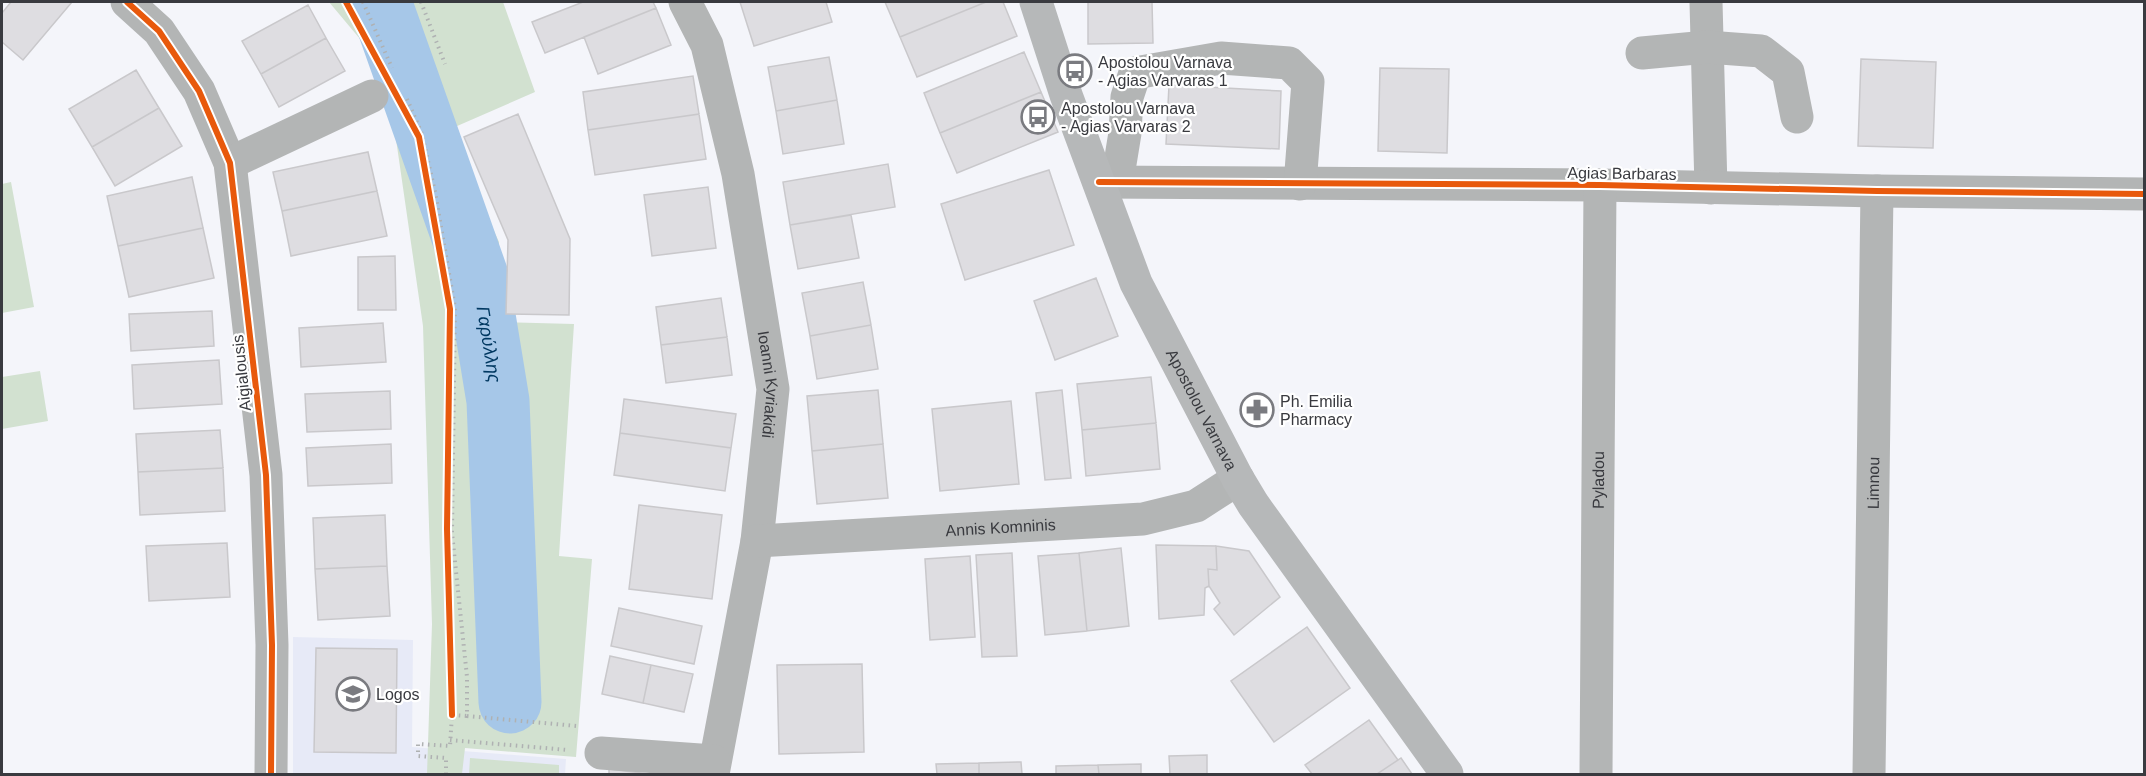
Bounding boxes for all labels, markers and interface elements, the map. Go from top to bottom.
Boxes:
bus stop icon: Apostolou Varnava - Agias Varvaras 1 [1057,53,1093,89]
place label: Apostolou Varnava - Agias Varvaras 1 [1098,54,1232,89]
bus stop icon: Apostolou Varnava - Agias Varvaras 2 [1020,99,1056,135]
place label: Apostolou Varnava - Agias Varvaras 2 [1061,100,1195,135]
street label: Agias Barbaras [1567,164,1677,183]
water label: Γαρύλλης [473,305,505,384]
street label: Ioanni Kyriakidi [755,329,781,439]
street label: Aigialousis [229,334,254,412]
street label: Apostolou Varnava [1163,346,1240,473]
pharmacy icon: Ph. Emilia Pharmacy [1239,392,1275,428]
place label: Ph. Emilia Pharmacy [1280,393,1352,428]
street label: Pyladou [1590,451,1607,509]
street label: Limnou [1865,457,1882,509]
street label: Annis Komninis [945,516,1056,539]
school or university icon: Logos [335,676,371,712]
place label: Logos [376,686,420,703]

